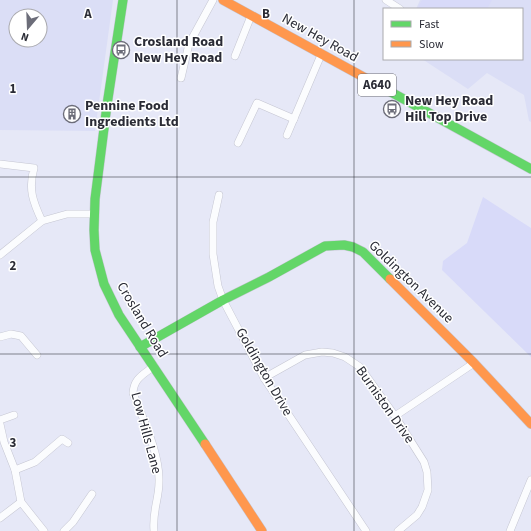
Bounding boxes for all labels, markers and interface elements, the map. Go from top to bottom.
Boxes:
text: A [83,5,92,23]
text: B [262,5,270,23]
north arrow [8,8,48,48]
legend [383,8,523,60]
street label: New Hey Road [278,9,362,67]
text: Fast [419,16,439,33]
text: N [19,29,31,45]
place label: Crosland Road New Hey Road [134,32,223,68]
text: Slow [419,36,444,53]
bus stop icon: Crosland Road New Hey Road [111,40,131,60]
road number: A640 [358,74,396,96]
text: 1 [10,80,17,98]
place label: New Hey Road Hill Top Drive [405,91,493,127]
place label: Pennine Food Ingredients Ltd [85,96,179,132]
bus stop icon: New Hey Road Hill Top Drive [382,99,402,119]
building icon: Pennine Food Ingredients Ltd [62,104,82,124]
street label: Goldington Avenue [364,236,458,328]
text: 2 [10,257,17,275]
street label: Crosland Road [112,278,172,362]
street label: Goldington Drive [231,324,297,420]
street label: Burniston Drive [351,362,419,448]
street label: Low Hills Lane [125,390,167,476]
text: 3 [10,434,17,452]

